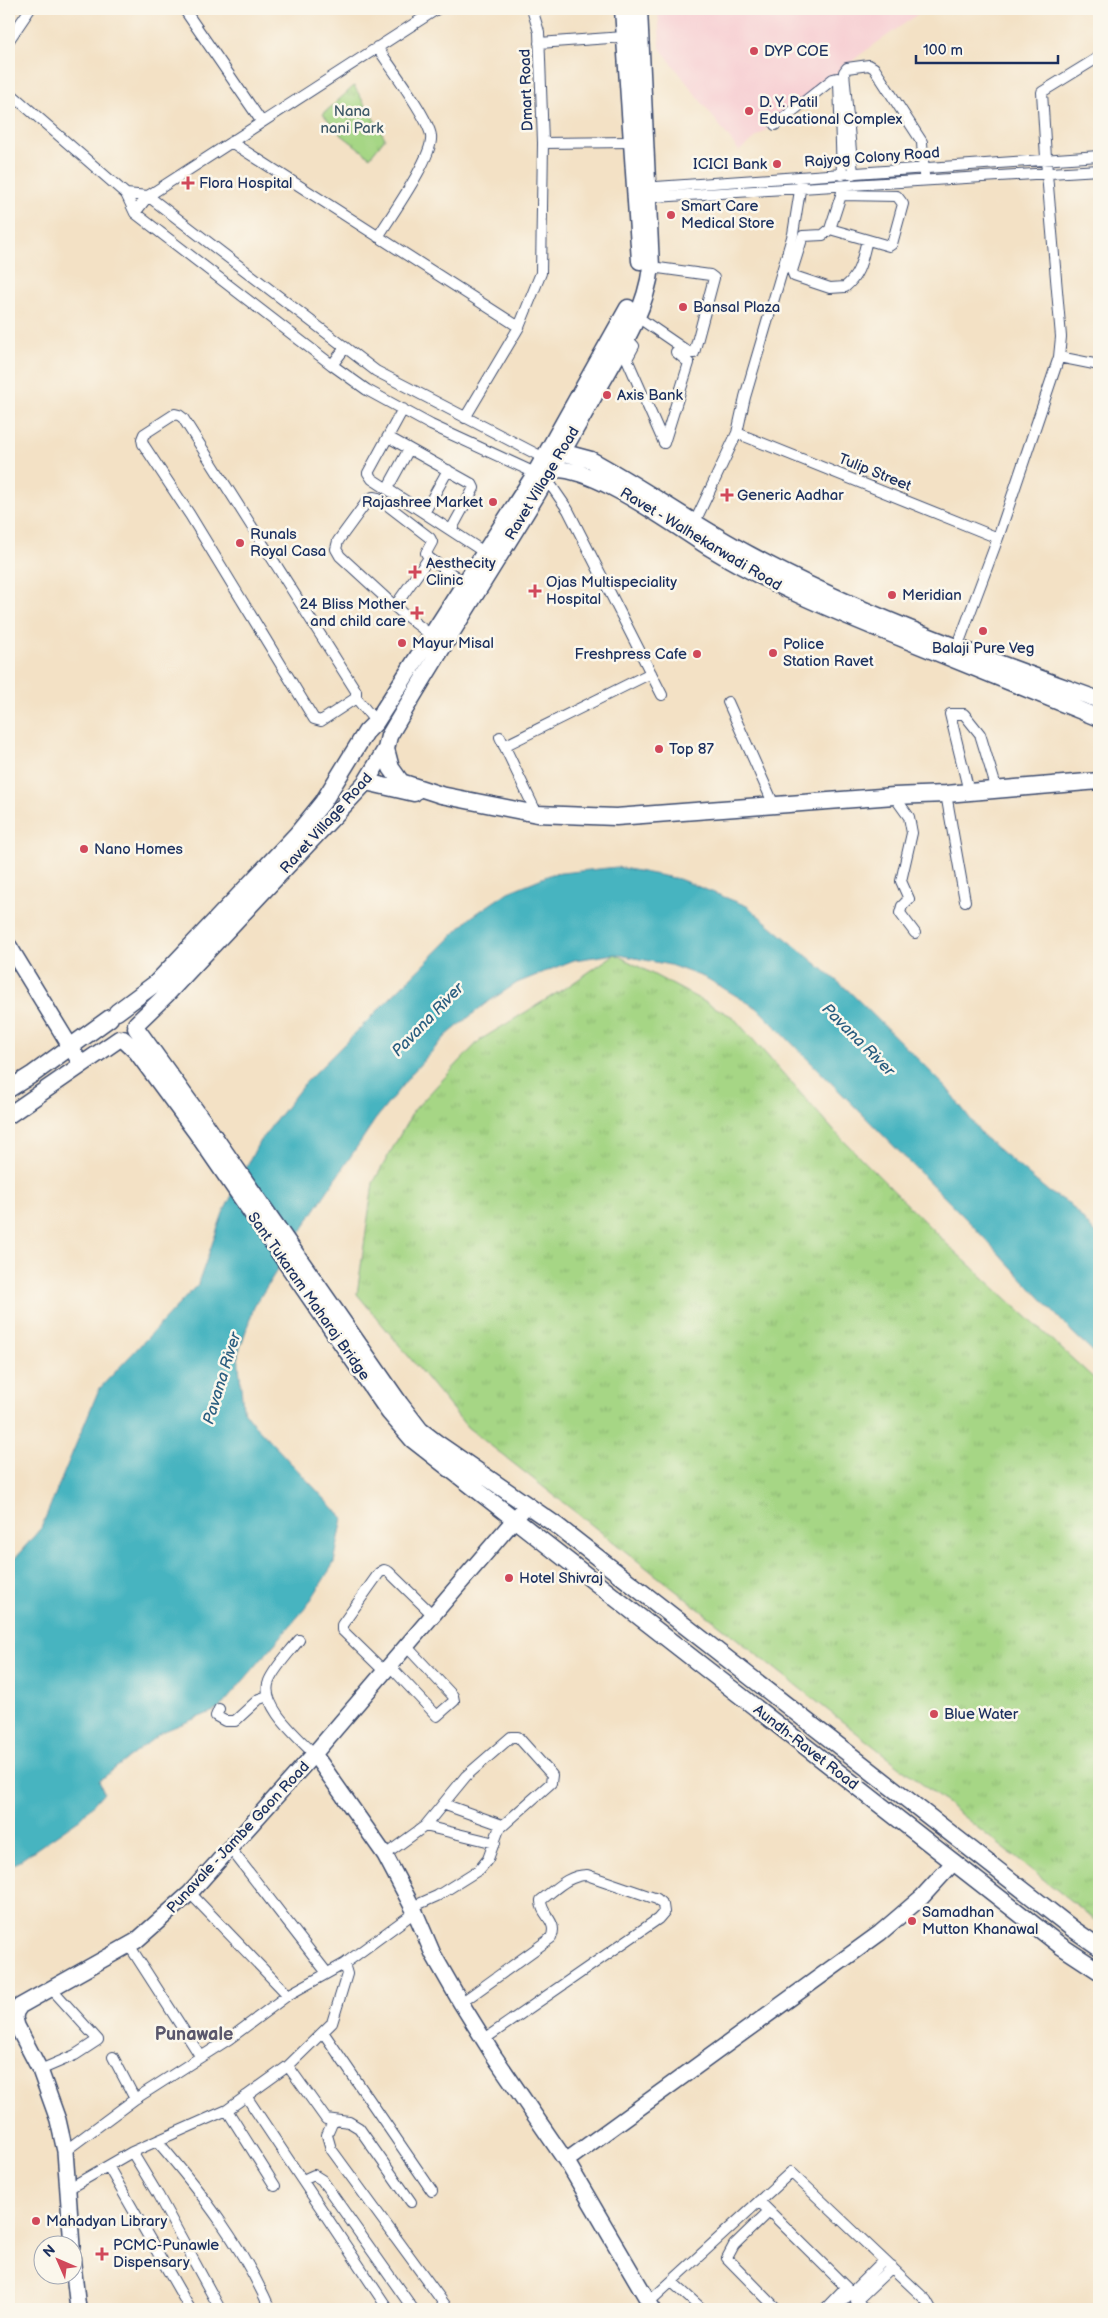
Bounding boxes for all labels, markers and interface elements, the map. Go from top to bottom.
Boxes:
scale bar [916,32,1058,64]
text: 100 m [923,41,963,60]
place label: DYP COE [764,42,829,61]
marker: DYP COE [748,45,760,57]
street label: Dmart Road [516,49,537,131]
place label: D. Y. Patil Educational Complex [759,93,903,129]
park label: Nana nani Park [320,102,384,138]
marker: D. Y. Patil Educational Complex [743,105,755,117]
street label: Rajyog Colony Road [804,143,940,172]
place label: ICICI Bank [693,155,768,174]
marker: ICICI Bank [771,158,783,170]
place label: Flora Hospital [199,174,292,193]
marker: Flora Hospital [181,176,195,190]
place label: Smart Care Medical Store [681,197,774,233]
marker: Smart Care Medical Store [665,209,677,221]
place label: Bansal Plaza [693,298,780,317]
marker: Bansal Plaza [677,301,689,313]
place label: Axis Bank [617,386,683,405]
marker: Axis Bank [601,389,613,401]
street label: Ravet Village Road [501,423,584,543]
street label: Tulip Street [836,449,914,496]
street label: Ravet - Walhekarwadi Road [616,484,785,595]
place label: Generic Aadhar [737,486,844,505]
marker: Generic Aadhar [721,489,733,501]
place label: Rajashree Market [362,493,483,512]
marker: Rajashree Market [487,496,499,508]
place label: Runals Royal Casa [250,525,326,561]
marker: Runals Royal Casa [234,537,246,549]
place label: Aesthecity Clinic [426,554,496,590]
marker: Aesthecity Clinic [408,565,422,579]
place label: Ojas Multispeciality Hospital [546,573,677,609]
marker: Ojas Multispeciality Hospital [528,584,542,598]
place label: Meridian [902,586,962,605]
marker: Meridian [886,589,898,601]
place label: 24 Bliss Mother and child care [300,595,407,631]
marker: 24 Bliss Mother and child care [410,606,424,620]
marker: Balaji Pure Veg [977,625,989,637]
place label: Mayur Misal [412,634,494,653]
place label: Police Station Ravet [783,635,874,671]
marker: Mayur Misal [396,637,408,649]
place label: Balaji Pure Veg [932,639,1034,658]
place label: Freshpress Cafe [575,645,687,664]
marker: Police Station Ravet [767,647,779,659]
marker: Freshpress Cafe [691,648,703,660]
place label: Top 87 [669,740,714,759]
marker: Top 87 [653,743,665,755]
street label: Ravet Village Road [276,769,377,878]
place label: Nano Homes [94,840,184,859]
marker: Nano Homes [78,843,90,855]
water label: Pavana River [388,978,469,1061]
water label: Pavana River [818,1000,899,1081]
street label: Sant Tukaram Maharaj Bridge [243,1209,374,1384]
water label: Pavana River [199,1329,246,1427]
place label: Hotel Shivraj [519,1569,603,1588]
marker: Hotel Shivraj [503,1572,515,1584]
street label: Aundh-Ravet Road [749,1700,862,1794]
place label: Blue Water [944,1705,1019,1724]
marker: Blue Water [928,1708,940,1720]
street label: Punavale - Jambe Gaon Road [163,1757,314,1917]
place label: Samadhan Mutton Khanawal [922,1903,1038,1939]
marker: Samadhan Mutton Khanawal [906,1915,918,1927]
district label: Punawale [155,2024,233,2045]
place label: Mahadyan Library [46,2212,168,2231]
marker: Mahadyan Library [30,2215,42,2227]
north arrow [32,2236,82,2286]
place label: PCMC-Punawle Dispensary [113,2236,219,2272]
text: N [39,2241,59,2261]
marker: PCMC-Punawle Dispensary [95,2247,109,2261]

